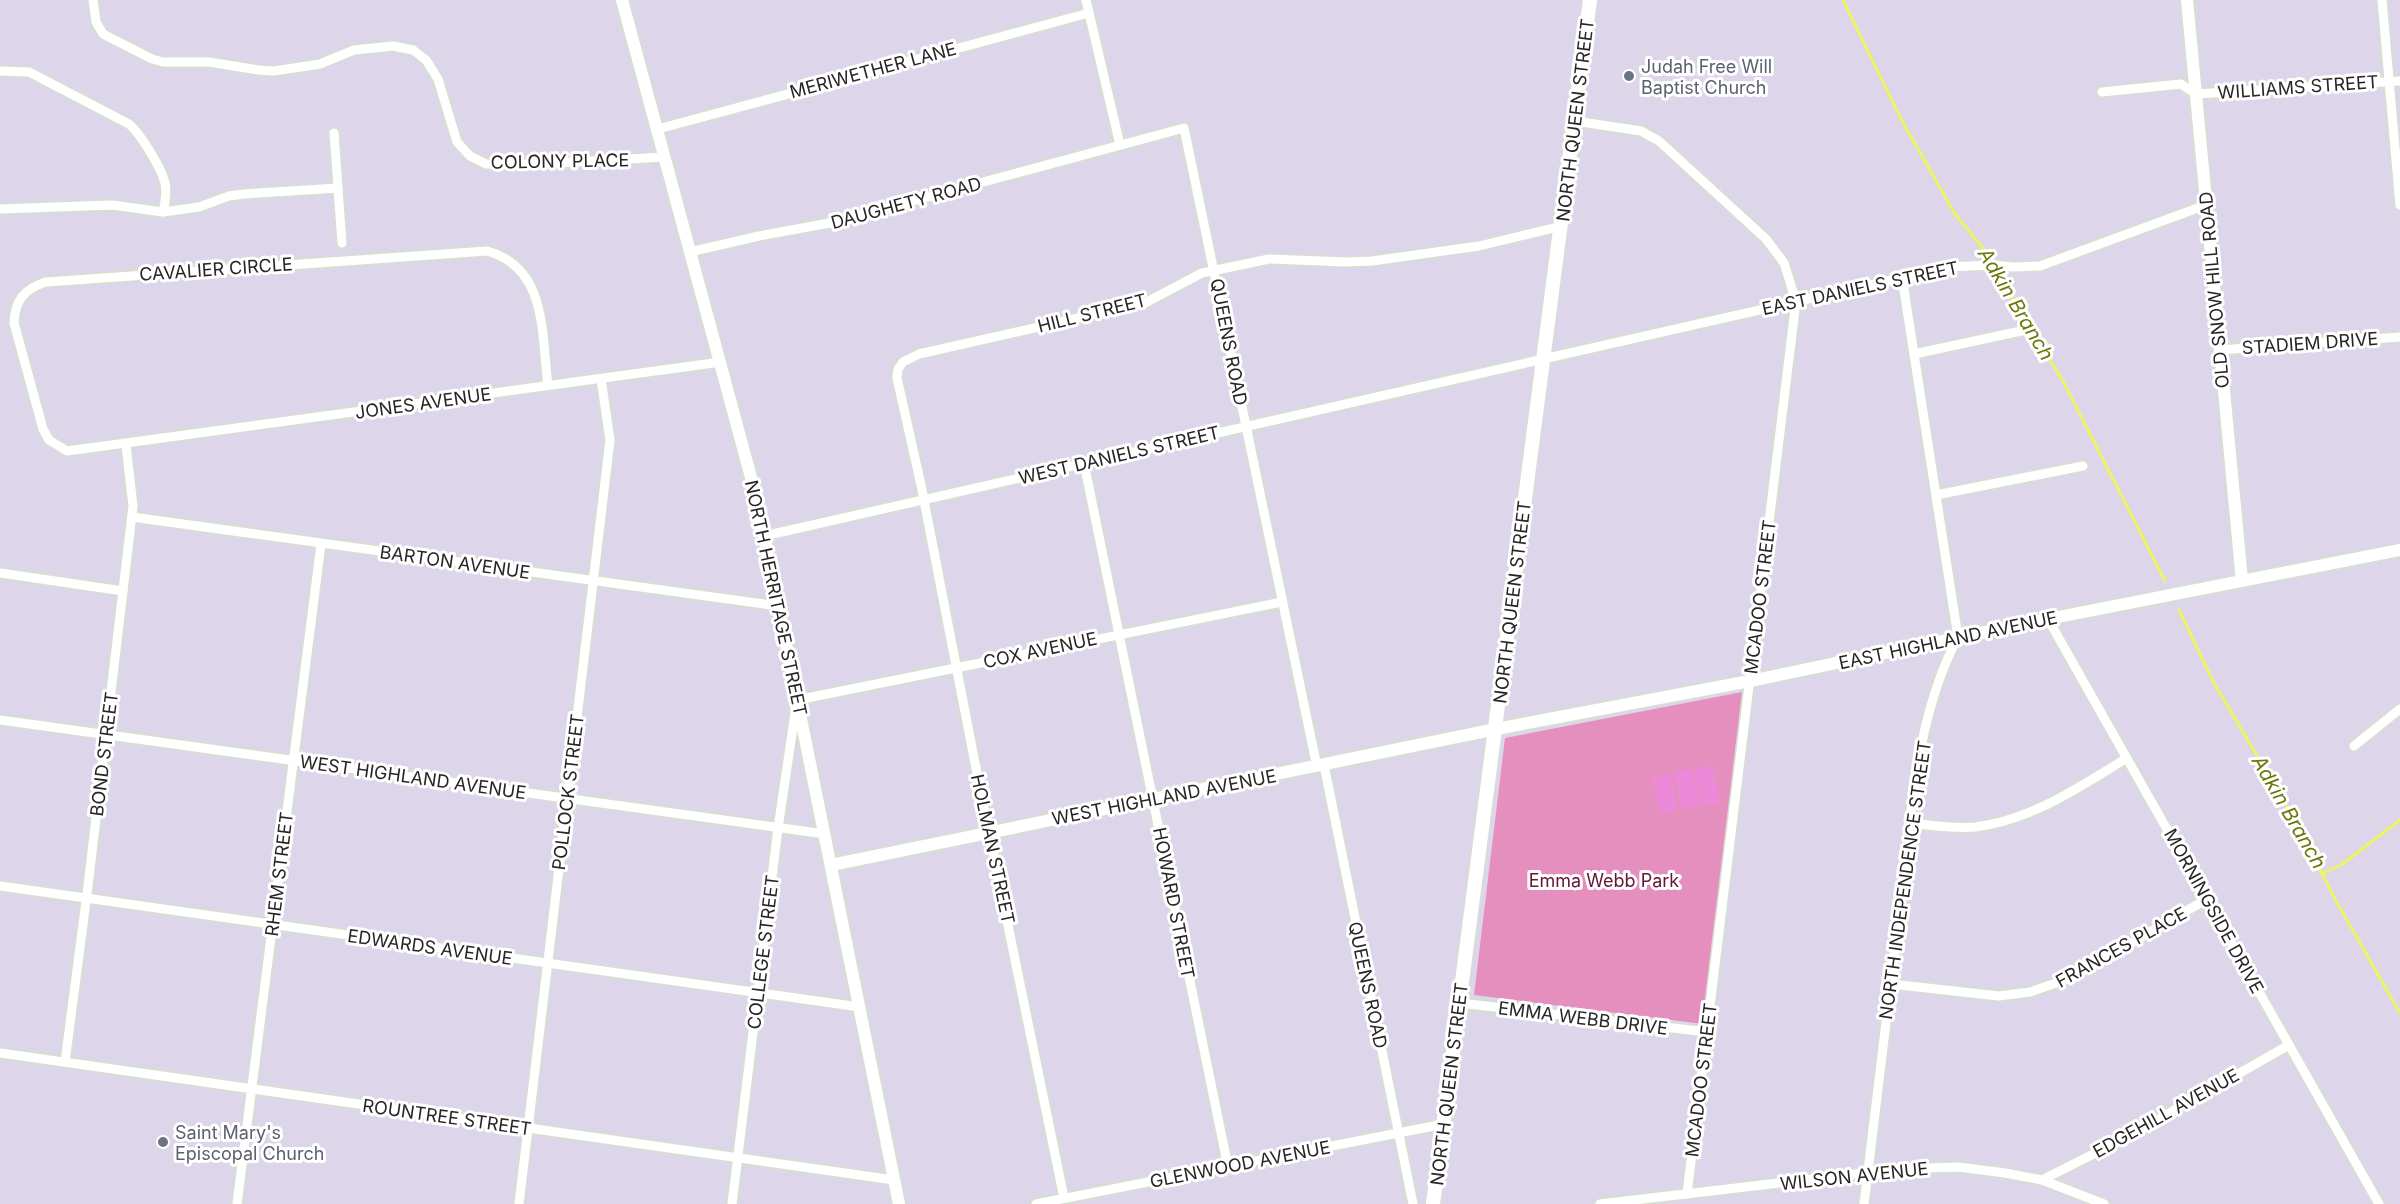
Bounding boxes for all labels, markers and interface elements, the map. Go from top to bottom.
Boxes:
street label: NORTH QUEEN STREET [1552,17,1598,223]
street label: MERIWETHER LANE [787,38,959,102]
place label: Judah Free Will Baptist Church [1641,56,1772,98]
marker: Judah Free Will Baptist Church [1622,69,1636,83]
street label: WILLIAMS STREET [2217,71,2379,103]
street label: COLONY PLACE [491,149,629,173]
street label: DAUGHETY ROAD [828,173,984,233]
street label: OLD SNOW HILL ROAD [2195,191,2233,389]
water label: Adkin Branch [1972,243,2059,365]
street label: CAVALIER CIRCLE [139,253,293,285]
street label: EAST DANIELS STREET [1760,257,1960,319]
street label: QUEENS ROAD [1206,277,1252,407]
street label: HILL STREET [1035,289,1149,337]
street label: STADIEM DRIVE [2241,328,2379,358]
street label: JONES AVENUE [354,383,492,423]
street label: WEST DANIELS STREET [1016,422,1222,488]
street label: NORTH HERRITAGE STREET [741,478,811,718]
street label: NORTH QUEEN STREET [1489,499,1535,705]
street label: MCADOO STREET [1740,519,1780,675]
street label: BARTON AVENUE [379,541,531,583]
street label: EAST HIGHLAND AVENUE [1837,607,2059,673]
street label: COX AVENUE [981,628,1099,672]
street label: BOND STREET [86,691,122,817]
street label: POLLOCK STREET [548,713,588,871]
street label: NORTH INDEPENDENCE STREET [1875,739,1935,1021]
water label: Adkin Branch [2246,750,2331,873]
street label: WEST HIGHLAND AVENUE [299,751,527,803]
street label: WEST HIGHLAND AVENUE [1050,765,1278,829]
street label: HOLMAN STREET [967,772,1019,926]
street label: RHEM STREET [261,811,297,937]
street label: HOWARD STREET [1149,825,1199,981]
street label: MORNINGSIDE DRIVE [2160,825,2268,997]
park label: Emma Webb Park [1529,870,1679,891]
street label: COLLEGE STREET [743,874,783,1030]
street label: FRANCES PLACE [2052,902,2190,992]
street label: QUEENS ROAD [1344,920,1392,1050]
street label: EDWARDS AVENUE [346,925,514,969]
street label: NORTH QUEEN STREET [1426,981,1472,1187]
street label: EMMA WEBB DRIVE [1497,997,1669,1039]
street label: MCADOO STREET [1681,1002,1721,1158]
street label: EDGEHILL AVENUE [2089,1064,2243,1162]
street label: ROUNTREE STREET [361,1095,533,1139]
place label: Saint Mary's Episcopal Church [175,1122,324,1164]
marker: Saint Mary's Episcopal Church [156,1135,170,1149]
street label: GLENWOOD AVENUE [1148,1136,1332,1192]
street label: WILSON AVENUE [1779,1158,1929,1194]

